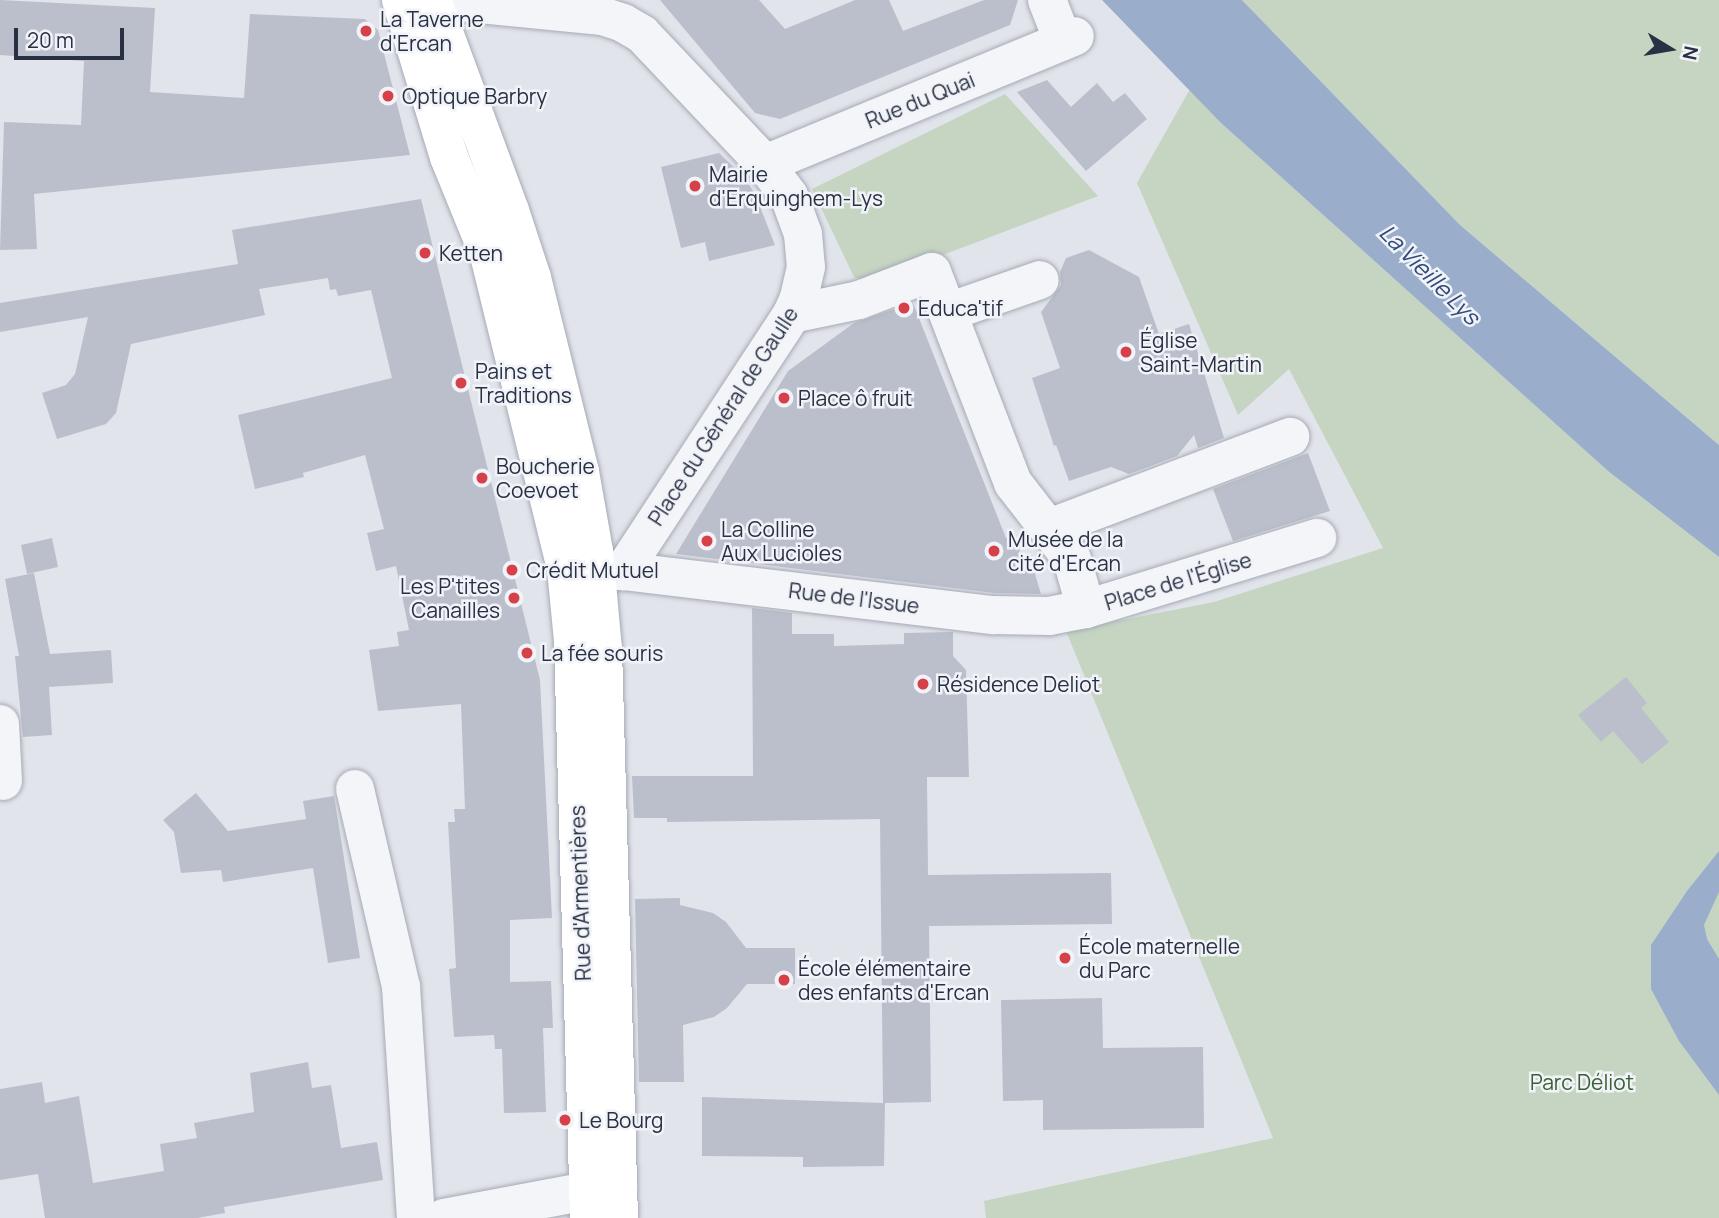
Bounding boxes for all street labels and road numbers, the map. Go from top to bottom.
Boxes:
street label: Rue du Quai [862,67,978,133]
street label: Place du Général de Gaulle [643,302,803,530]
street label: Place de l'Église [1102,547,1254,615]
street label: Rue de l'Issue [787,577,921,619]
street label: Rue d'Armentières [564,805,596,981]

